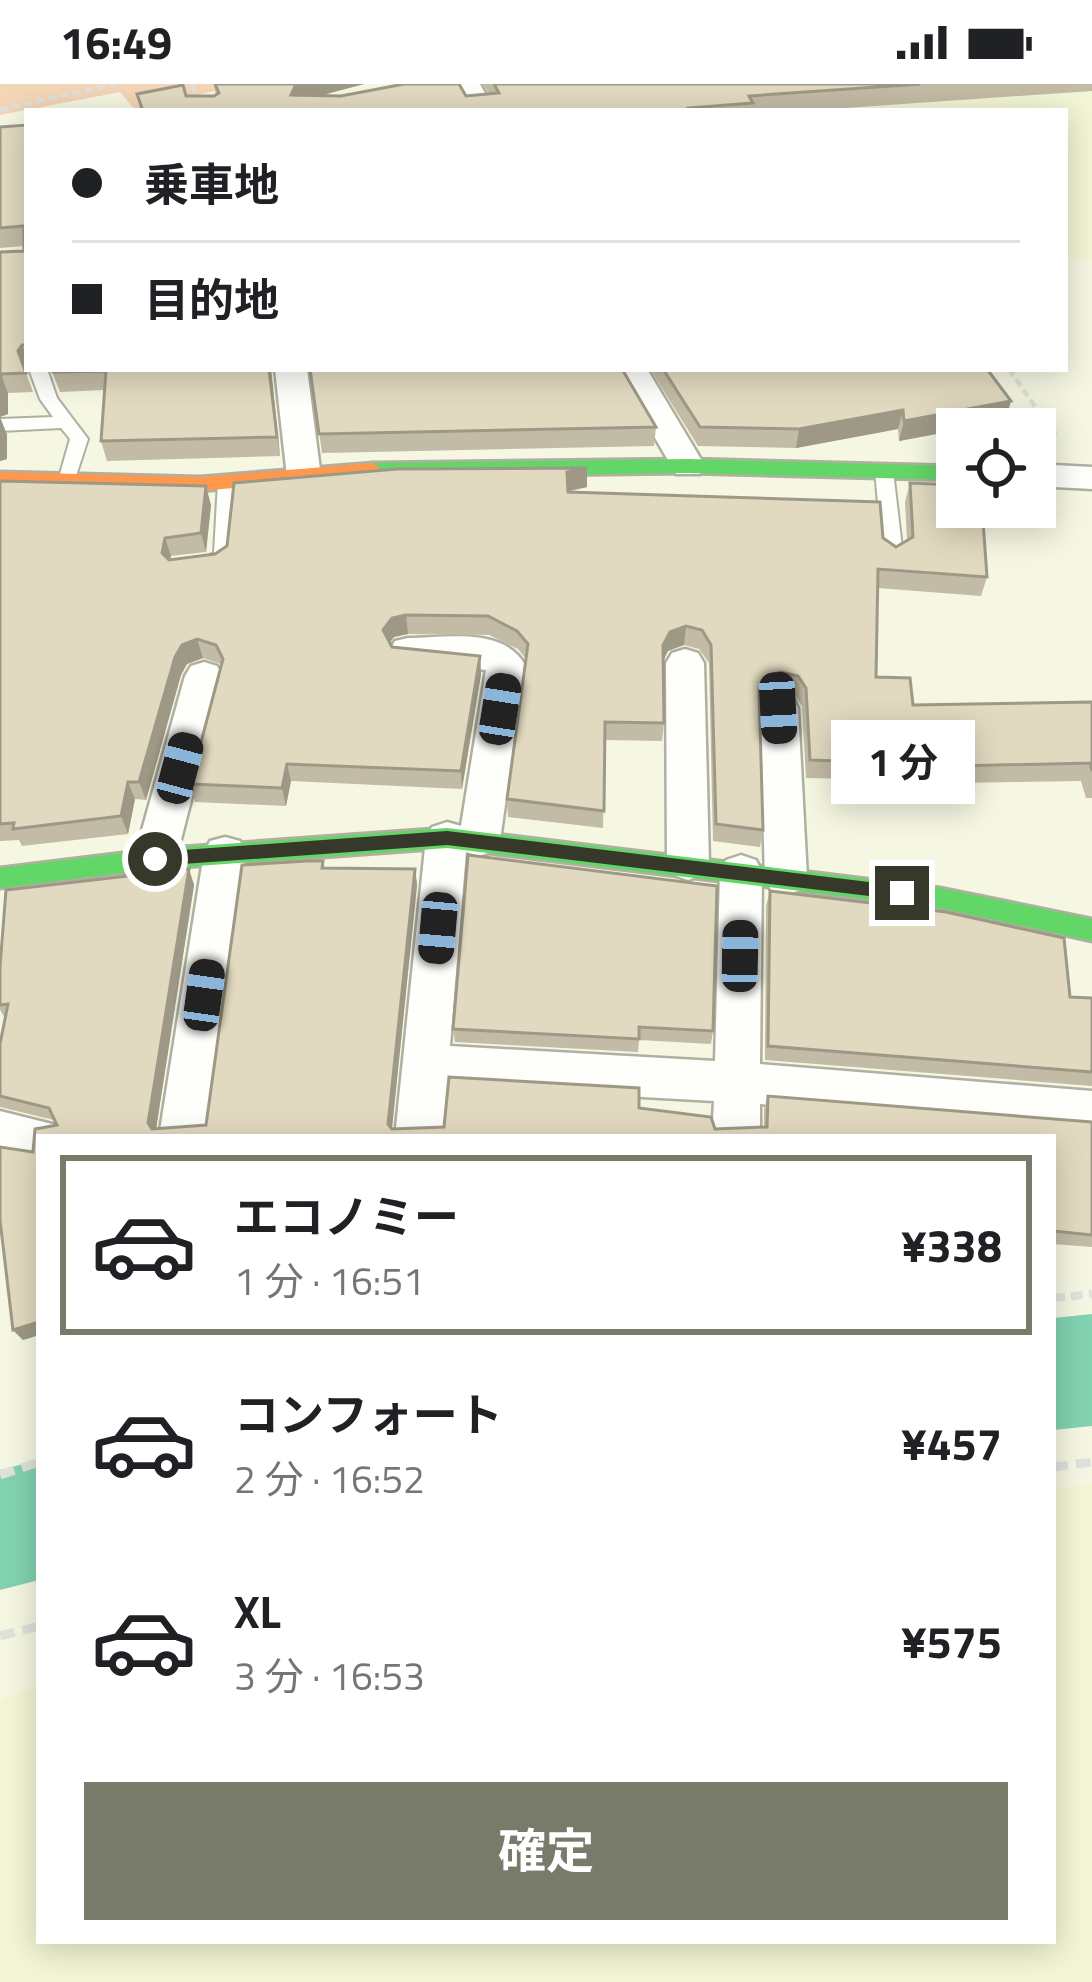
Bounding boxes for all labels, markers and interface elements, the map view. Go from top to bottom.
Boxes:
text: 16:49 [60,8,172,76]
text: 乗車地 [144,150,279,218]
text: 目的地 [144,265,279,333]
map controls [936,408,1056,528]
button: locate [936,408,1056,528]
car [477,671,523,747]
car [758,671,798,745]
callout: 1 分 [830,719,974,803]
car [153,729,207,807]
text: 1 分 [868,732,938,791]
route start [128,832,182,886]
route end [875,866,929,920]
car [417,891,459,965]
car [721,920,759,992]
car [181,957,227,1033]
text: エコノミー [234,1182,459,1250]
icon: car [90,1191,198,1299]
text: ¥338 [901,1211,1002,1279]
text: 1 分 · 16:51 [234,1251,425,1310]
text: コンフォート [234,1380,503,1448]
icon: car [90,1389,198,1497]
text: ¥457 [901,1409,1002,1477]
text: 2 分 · 16:52 [234,1449,425,1508]
text: XL [234,1577,281,1645]
icon: car [90,1587,198,1695]
text: ¥575 [901,1607,1002,1675]
text: 3 分 · 16:53 [234,1646,425,1705]
button: 確定 [84,1782,1008,1920]

